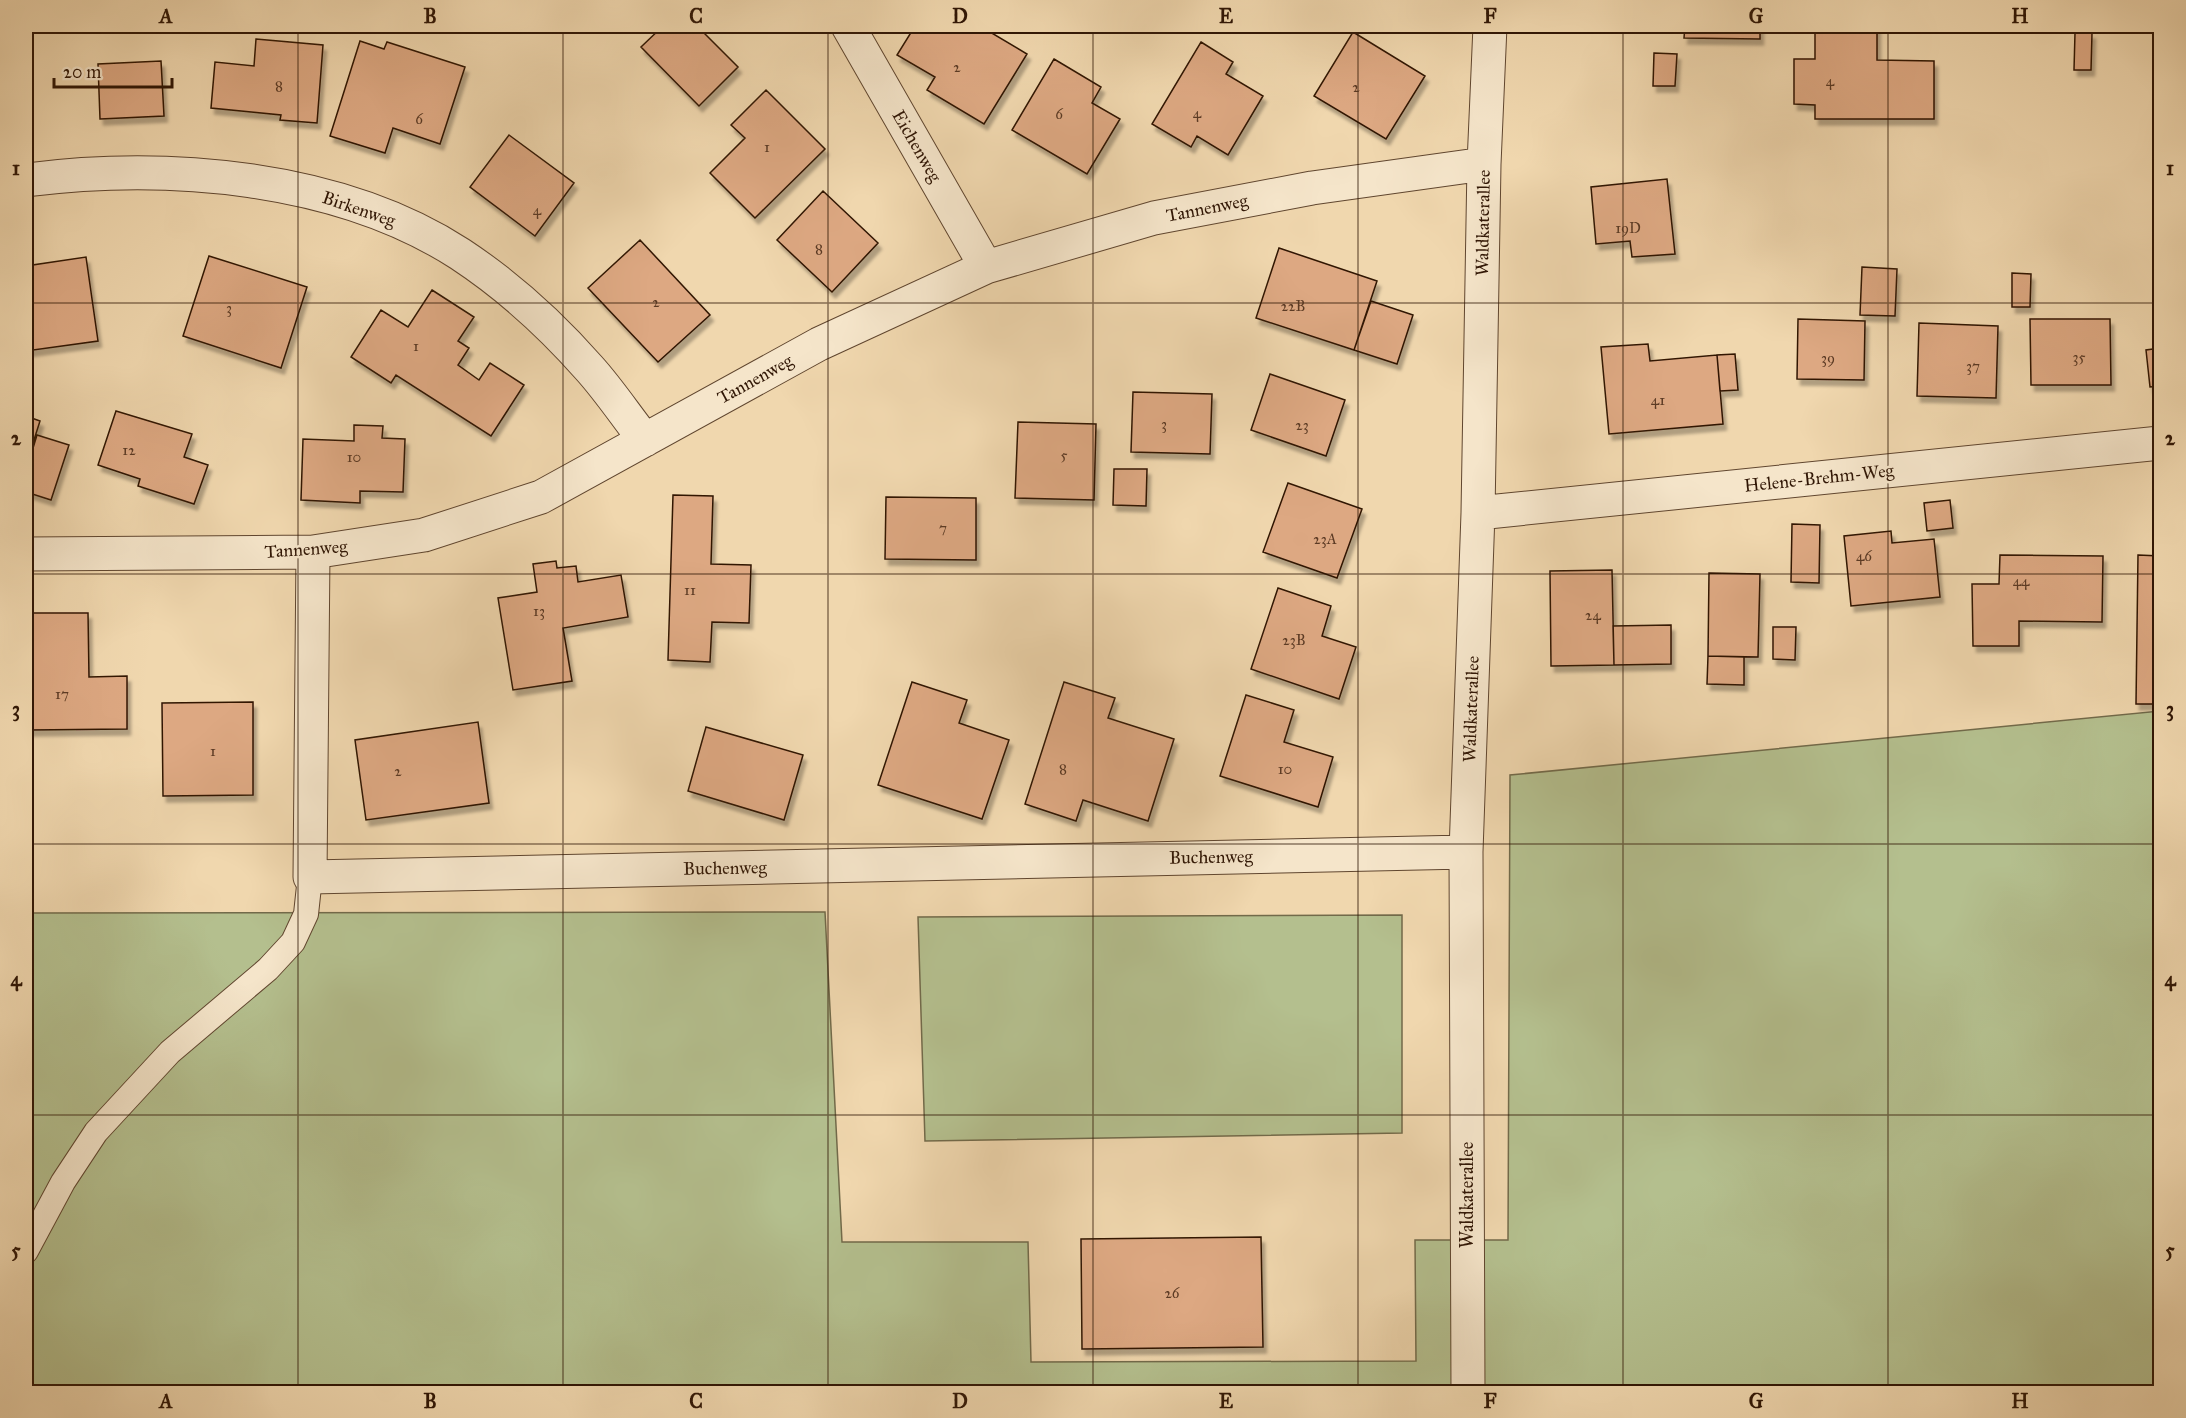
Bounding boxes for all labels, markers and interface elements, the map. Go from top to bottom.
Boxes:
text: A [157,4,173,28]
text: B [423,4,437,28]
text: C [689,4,703,28]
text: D [952,4,968,28]
text: E [1219,4,1234,28]
text: F [1483,4,1497,28]
text: G [1749,4,1764,28]
text: H [2011,4,2029,28]
scale bar [54,51,172,89]
house number: 2 [953,58,961,76]
text: 20 m [63,61,101,83]
house number: 4 [1826,72,1835,90]
house number: 8 [275,77,283,95]
house number: 2 [1352,78,1360,96]
house number: 4 [1193,104,1202,122]
house number: 6 [1055,105,1064,123]
street label: Eichenweg [887,106,947,187]
house number: 6 [415,110,424,128]
house number: 1 [764,138,770,156]
text: 1 [12,156,20,180]
text: 1 [2166,156,2174,180]
street label: Waldkaterallee [1471,170,1495,276]
street label: Birkenweg [319,186,399,233]
street label: Tannenweg [1164,189,1251,228]
house number: 4 [533,201,542,219]
house number: 19D [1615,219,1641,237]
house number: 8 [815,240,823,258]
house number: 2 [652,293,660,311]
house number: 22B [1281,297,1305,315]
house number: 3 [226,299,232,317]
house number: 1 [413,337,419,355]
house number: 35 [2073,348,2086,366]
street label: Tannenweg [713,349,798,410]
house number: 39 [1821,349,1835,367]
house number: 37 [1966,357,1980,375]
house number: 41 [1651,391,1665,409]
house number: 3 [1161,415,1167,433]
house number: 23 [1295,416,1309,434]
text: 2 [11,426,22,450]
text: 2 [2165,426,2176,450]
house number: 12 [122,441,136,459]
house number: 5 [1061,446,1068,464]
house number: 10 [347,448,361,466]
street label: Helene-Brehm-Weg [1743,459,1896,498]
house number: 7 [939,519,947,537]
house number: 23A [1313,530,1337,548]
street label: Tannenweg [264,535,349,564]
house number: 46 [1856,547,1873,565]
house number: 44 [2013,572,2030,590]
house number: 11 [684,581,696,599]
house number: 13 [533,602,545,620]
house number: 24 [1585,606,1602,624]
house number: 23B [1282,631,1306,649]
street label: Waldkaterallee [1458,655,1484,763]
house number: 17 [55,685,69,703]
text: 3 [12,697,20,722]
text: 3 [2166,697,2174,722]
house number: 1 [210,742,216,760]
house number: 8 [1059,760,1067,778]
house number: 10 [1278,760,1292,778]
house number: 2 [394,762,402,780]
street label: Buchenweg [1169,845,1254,870]
street label: Buchenweg [683,856,768,881]
text: 4 [10,967,22,992]
text: 4 [2164,967,2176,992]
street label: Waldkaterallee [1456,1142,1478,1248]
text: 5 [11,1238,21,1262]
text: 5 [2165,1238,2175,1262]
house number: 26 [1164,1284,1181,1302]
text: A [157,1389,173,1413]
text: B [423,1389,437,1413]
text: C [689,1389,703,1413]
text: D [952,1389,968,1413]
text: E [1219,1389,1234,1413]
text: F [1483,1389,1497,1413]
text: G [1749,1389,1764,1413]
text: H [2011,1389,2029,1413]

